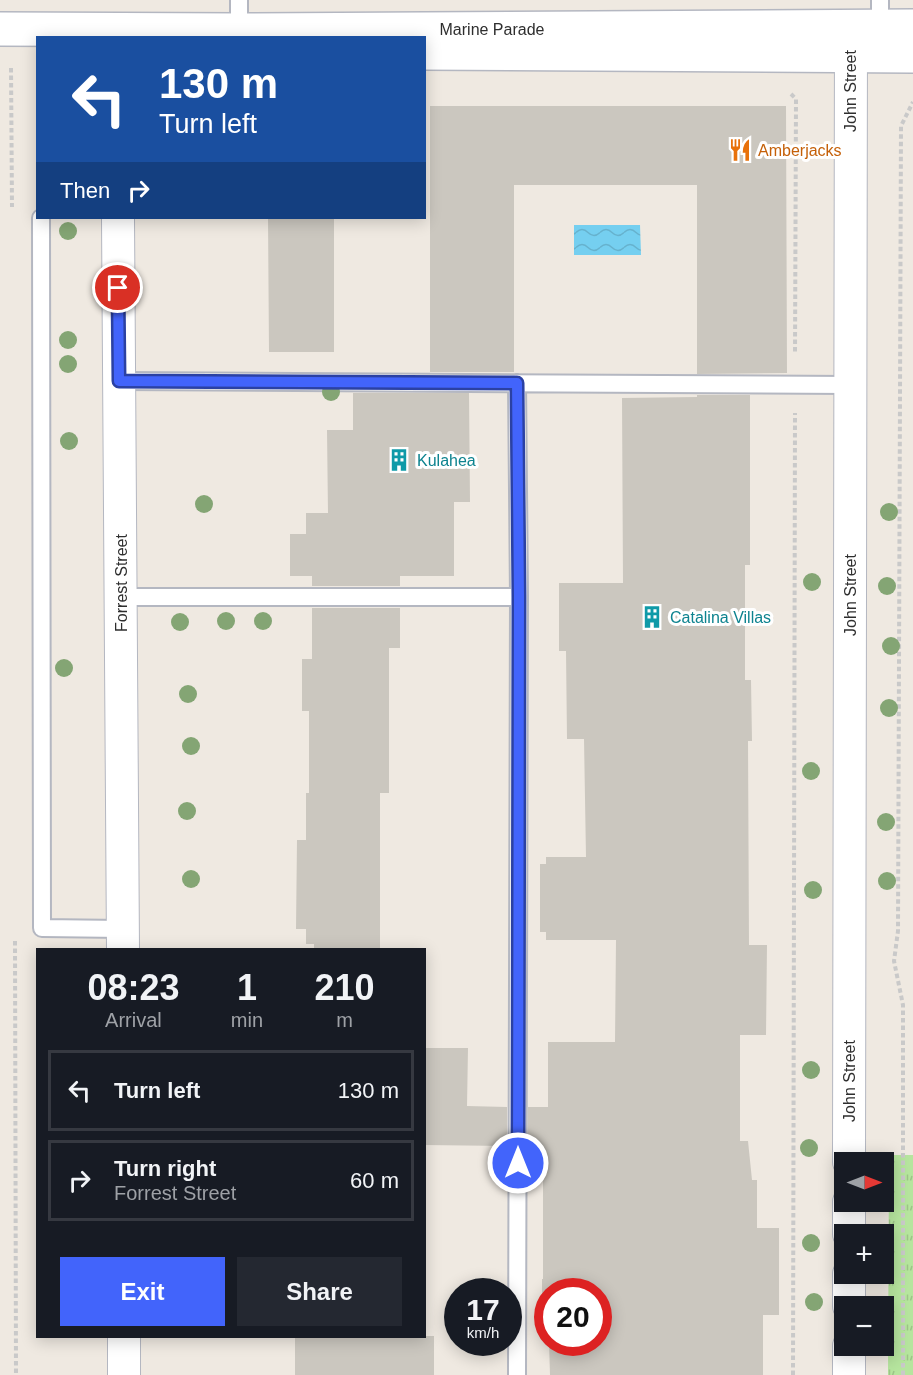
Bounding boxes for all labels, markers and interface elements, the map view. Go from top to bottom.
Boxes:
street label: Marine Parade [440,21,545,38]
street label: John Street [842,50,859,132]
icon: left [60,60,138,138]
text: 130 m [159,60,278,107]
text: Turn left [159,109,257,139]
restaurant icon: Amberjacks [727,137,753,163]
place label: Amberjacks [758,142,842,159]
icon: right [122,174,155,207]
text: Then [60,178,110,203]
pin [92,262,143,313]
icon: arrive [101,271,134,304]
building icon: Kulahea [386,447,412,473]
place label: Kulahea [417,452,476,469]
street label: Forrest Street [113,534,130,632]
street label: John Street [842,554,859,636]
building icon: Catalina Villas [639,604,665,630]
place label: Catalina Villas [670,609,771,626]
text: 08:23 [87,967,179,1008]
text: 1 [237,967,257,1008]
text: 210 [314,967,375,1008]
text: Arrival [105,1009,162,1031]
text: min [231,1009,263,1031]
text: m [336,1009,353,1031]
street label: John Street [841,1040,858,1122]
icon: left [63,1074,96,1107]
text: Turn left [114,1078,200,1103]
text: 130 m [338,1078,399,1103]
position arrow [486,1131,550,1195]
north arrow [834,1152,894,1212]
map controls [834,1152,894,1356]
text: Turn right [114,1156,216,1181]
icon: right [63,1164,96,1197]
text: 60 m [350,1168,399,1193]
text: Forrest Street [114,1182,236,1204]
button: + [834,1224,894,1284]
button: Exit [60,1257,225,1326]
button: Share [237,1257,402,1326]
speed limit sign: 20 [534,1278,612,1356]
text: 17 [466,1293,500,1326]
button: − [834,1296,894,1356]
text: km/h [467,1324,499,1341]

